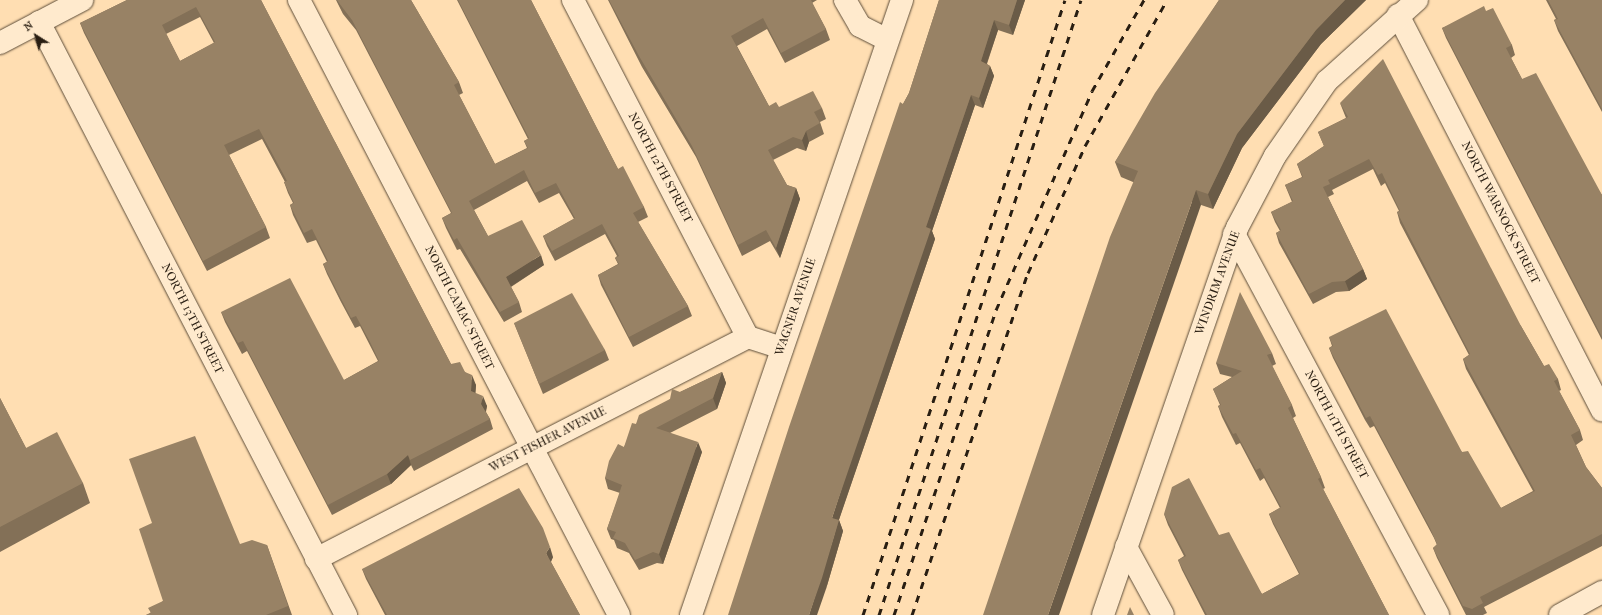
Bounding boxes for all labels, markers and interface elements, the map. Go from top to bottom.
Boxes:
north arrow [16,16,56,56]
text: N [21,18,36,34]
street label: NORTH 12TH STREET [625,110,695,226]
street label: NORTH WARNOCK STREET [1458,139,1542,287]
street label: WINDRIM AVENUE [1193,229,1243,337]
street label: NORTH CAMAC STREET [421,243,497,373]
street label: WAGNER AVENUE [772,256,820,358]
street label: NORTH 13TH STREET [158,261,226,377]
street label: NORTH 11TH STREET [1301,368,1371,482]
street label: WEST FISHER AVENUE [487,404,609,476]

